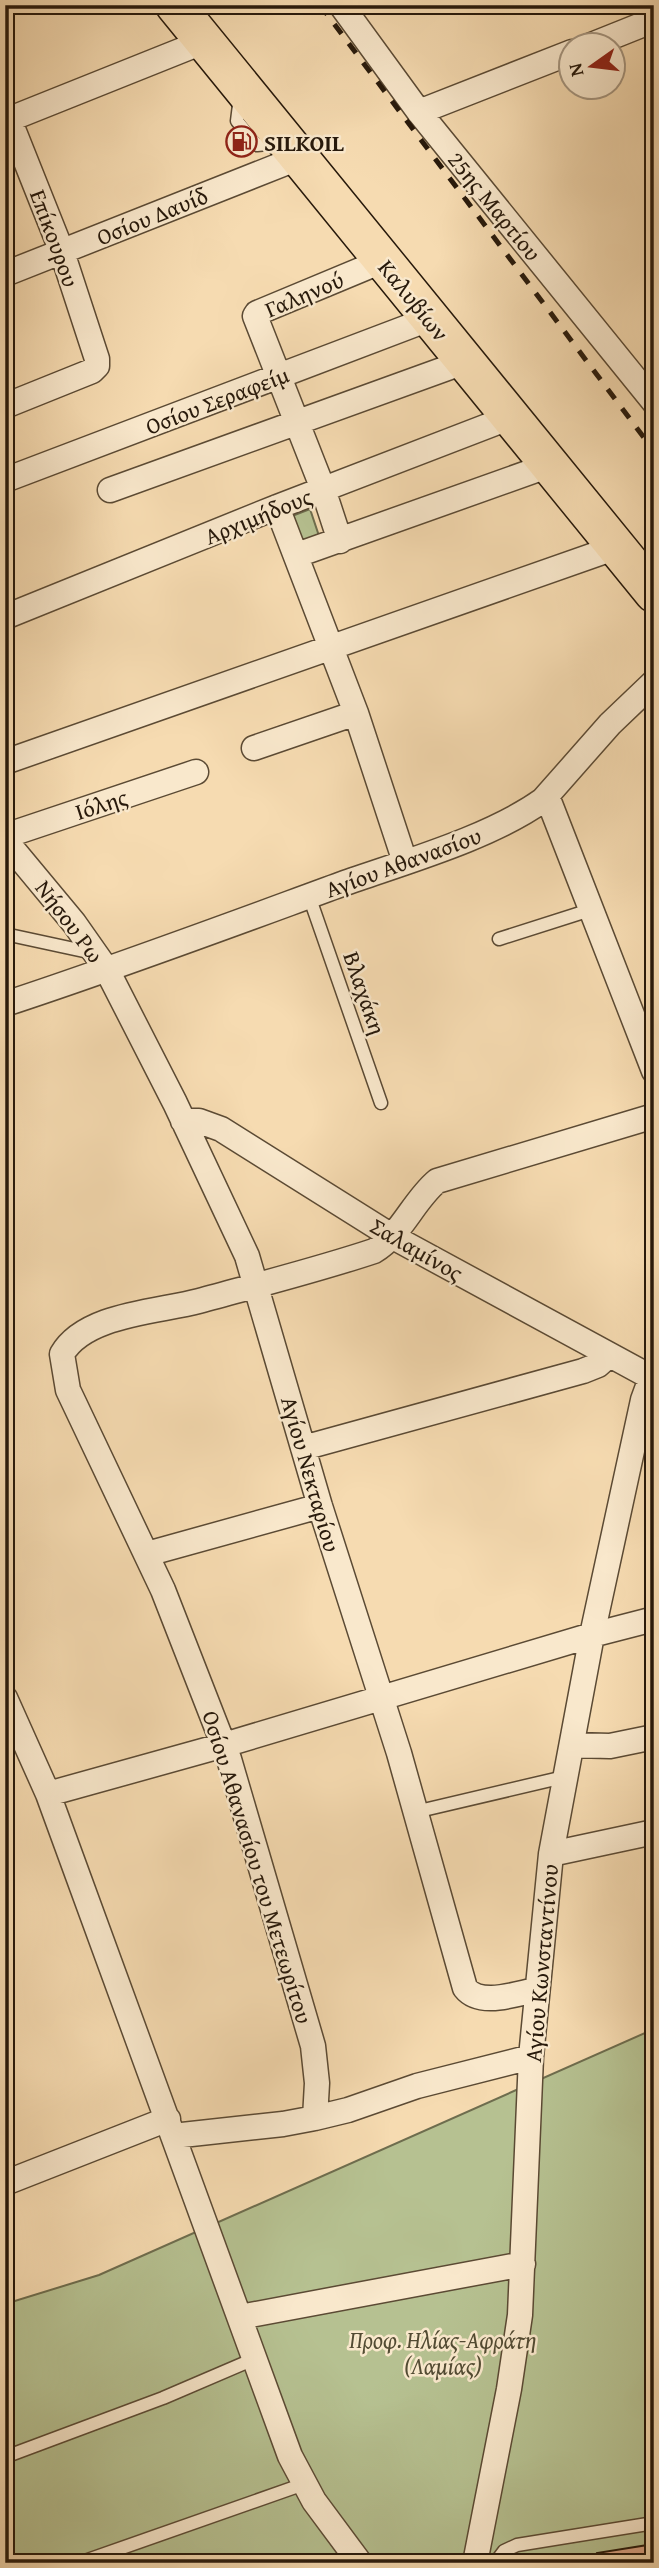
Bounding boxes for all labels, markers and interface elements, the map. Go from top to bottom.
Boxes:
north arrow [558,32,628,102]
text: N [560,60,591,80]
fuel station icon: SILKOIL [224,125,258,159]
place label: SILKOIL [264,126,344,159]
street label: 25ης Μαρτίου [440,144,550,268]
street label: Οσίου Δαυίδ [91,179,213,253]
street label: Επίκουρου [22,185,88,291]
street label: Καλυβίων [371,252,457,348]
street label: Γαληνού [259,263,349,325]
street label: Οσίου Σεραφείμ [140,357,294,443]
street label: Αρχιμήδους [199,479,317,553]
street label: Ιόλης [70,780,132,828]
street label: Αγίου Αθανασίου [320,818,486,906]
street label: Νήσου Ρω [28,873,112,969]
street label: Βλαχάκη [335,947,395,1039]
street label: Σαλαμίνος [364,1209,470,1289]
street label: Αγίου Νεκταρίου [273,1392,349,1556]
street label: Οσίου Αθανασίου του Μετεωρίτου [195,1706,321,2028]
street label: Αγίου Κωνσταντίνου [516,1863,566,2063]
park label: Προφ. Ηλίας-Αφράτη (Λαμίας) [348,2323,537,2382]

